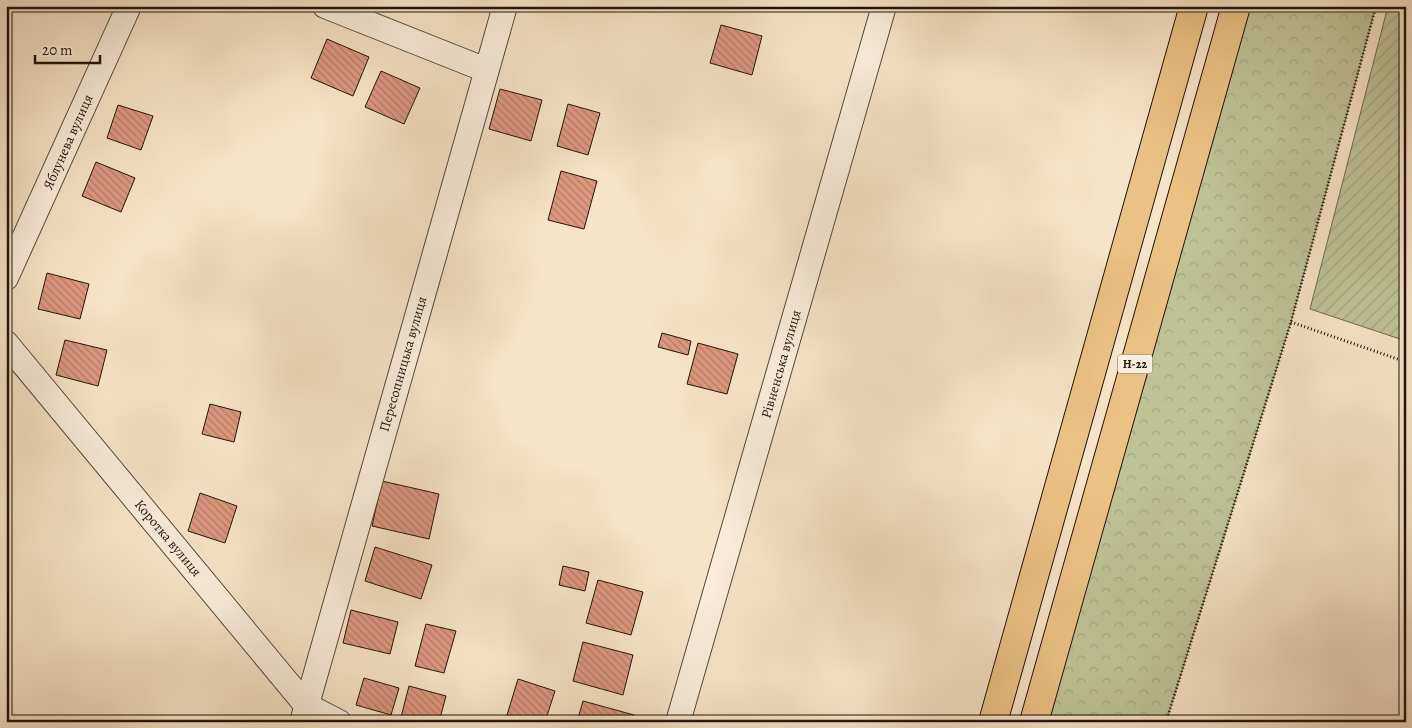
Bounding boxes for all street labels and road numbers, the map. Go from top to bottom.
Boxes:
street label: Яблунева вулиця [39,91,98,193]
street label: Пересопницька вулиця [375,294,431,434]
street label: Рівненська вулиця [756,307,806,420]
road number: Н-22 [1118,354,1152,374]
street label: Коротка вулиця [130,495,206,581]

